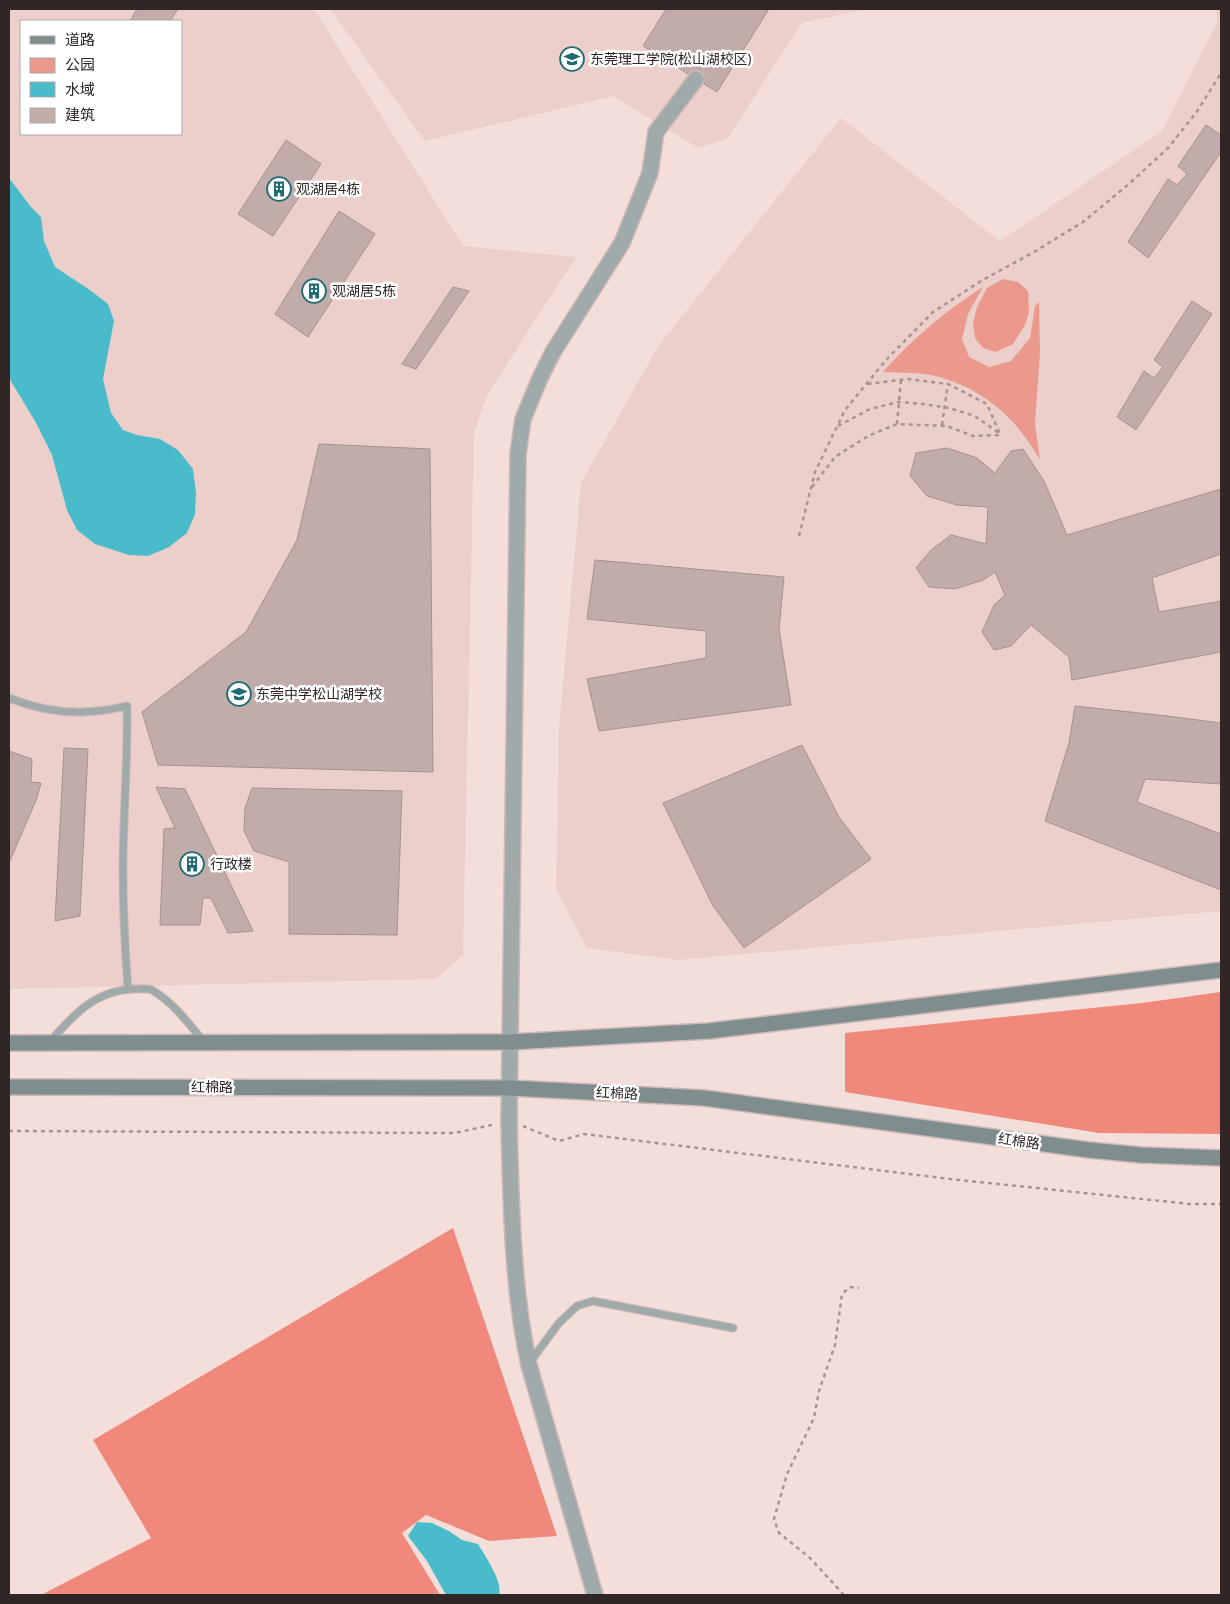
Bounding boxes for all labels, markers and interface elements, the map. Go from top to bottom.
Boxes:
legend [20,20,182,135]
text: 道路 [65,30,95,48]
school or university icon: 东莞理工学院(松山湖校区) [559,46,585,72]
place label: 东莞理工学院(松山湖校区) [590,50,752,67]
text: 公园 [65,55,95,73]
text: 水域 [65,80,95,98]
text: 建筑 [65,105,95,123]
building icon: 观湖居4栋 [266,176,292,202]
place label: 观湖居4栋 [296,180,360,197]
building icon: 观湖居5栋 [301,278,327,304]
place label: 观湖居5栋 [332,282,396,299]
school or university icon: 东莞中学松山湖学校 [226,681,252,707]
place label: 东莞中学松山湖学校 [256,685,382,702]
building icon: 行政楼 [179,851,205,877]
place label: 行政楼 [210,855,252,872]
street label: 红棉路 [191,1078,233,1095]
street label: 红棉路 [596,1083,638,1102]
street label: 红棉路 [997,1129,1041,1152]

